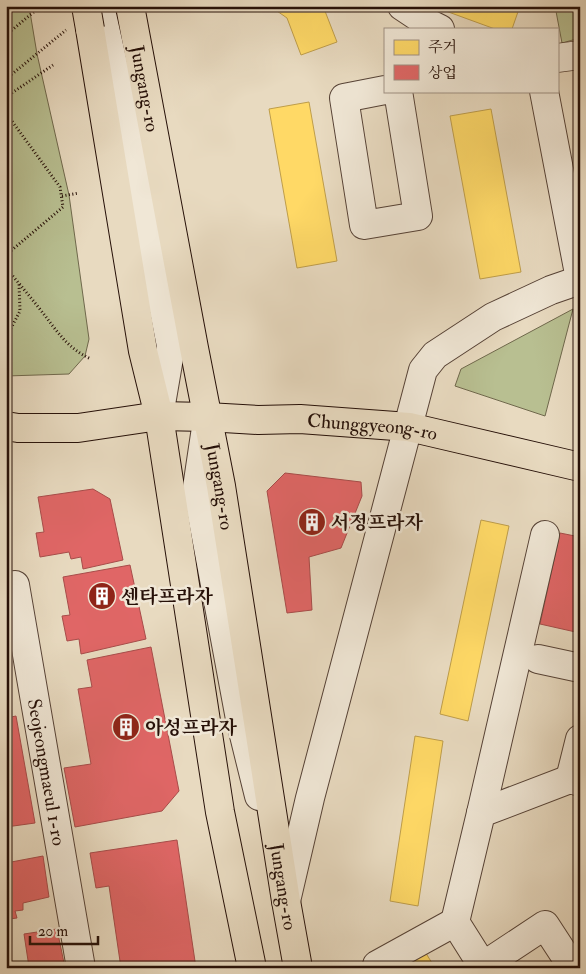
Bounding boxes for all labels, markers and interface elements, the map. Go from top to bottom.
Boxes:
legend [384,28,558,92]
text: 주거 [428,38,457,57]
street label: Jungang-ro [124,43,164,134]
text: 상업 [428,64,457,83]
street label: Chunggyeong-ro [306,409,440,446]
street label: Jungang-ro [200,440,239,532]
building icon: 서정프라자 [297,507,327,537]
place label: 서정프라자 [331,511,423,535]
building icon: 센타프라자 [87,581,117,611]
place label: 센타프라자 [121,585,213,609]
street label: Seojeongmaeul 1-ro [22,697,71,847]
building icon: 아성프라자 [111,712,141,742]
place label: 아성프라자 [145,716,237,740]
street label: Jungang-ro [264,841,302,932]
scale bar [30,914,98,946]
text: 20 m [38,922,68,941]

